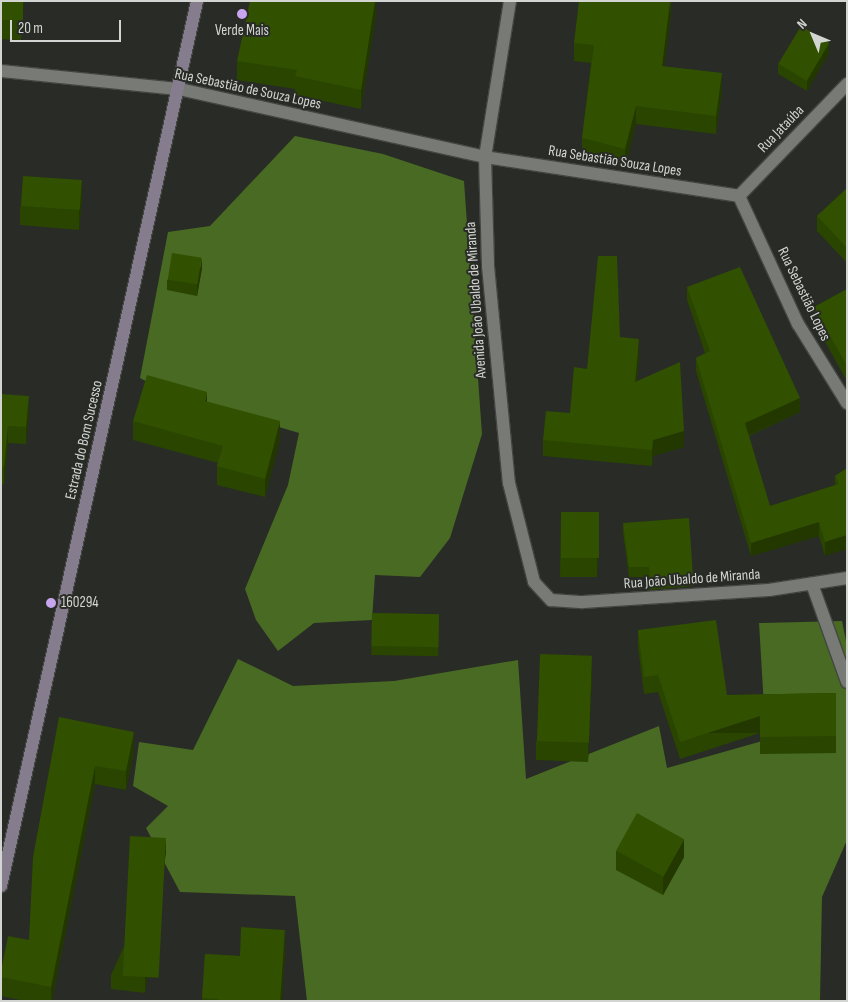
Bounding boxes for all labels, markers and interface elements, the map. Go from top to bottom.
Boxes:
marker: Verde Mais [236,8,248,20]
scale bar [12,10,124,42]
north arrow [788,10,838,60]
text: N [793,15,811,33]
text: 20 m [18,19,43,38]
place label: Verde Mais [215,22,269,40]
street label: Rua Sebastião de Souza Lopes [173,65,323,113]
street label: Rua Jataúba [754,102,808,156]
street label: Rua Sebastião Souza Lopes [547,142,683,180]
street label: Avenida João Ubaldo de Miranda [462,221,490,379]
street label: Rua Sebastião Lopes [774,244,834,344]
street label: Estrada do Bom Sucesso [62,379,106,501]
street label: Rua João Ubaldo de Miranda [623,565,761,593]
place label: 160294 [61,594,99,612]
marker: 160294 [45,597,57,609]

